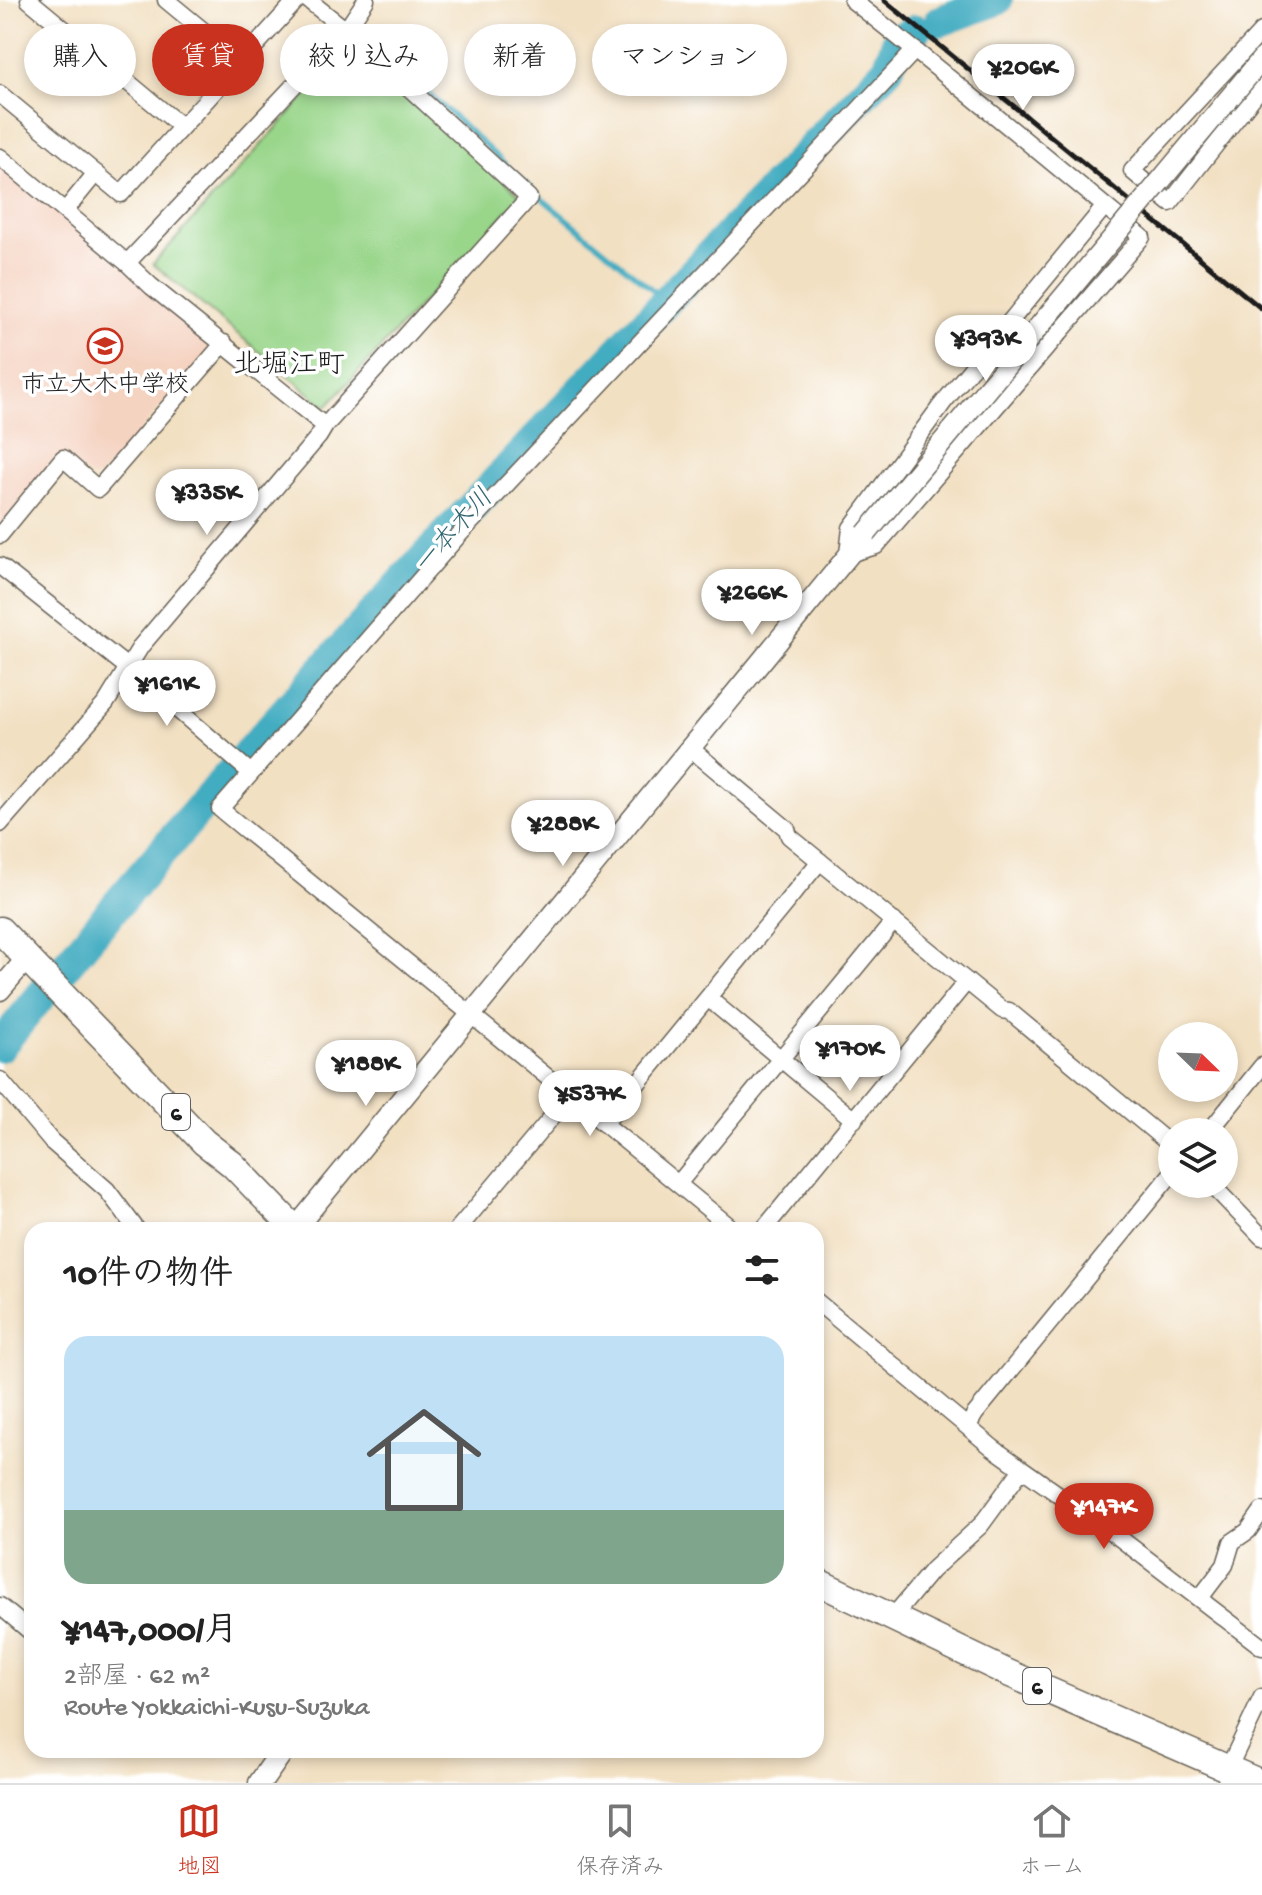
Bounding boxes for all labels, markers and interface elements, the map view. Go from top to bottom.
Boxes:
chip: 購入 [24,24,136,96]
chip: 賃貸 [152,24,264,96]
chip: 絞り込み [280,24,448,96]
chip: 新着 [464,24,576,96]
chip: マンション [592,24,787,96]
pin: ¥206K [967,44,1079,112]
text: ¥206K [989,54,1057,85]
pin: ¥393K [930,315,1042,383]
text: ¥393K [953,325,1019,356]
school or university icon: 市立大木中学校 [86,327,124,365]
district label: 北堀江町 [233,350,345,383]
place label: 市立大木中学校 [21,371,189,401]
pin: ¥335K [151,469,263,537]
text: ¥335K [173,479,241,510]
water label: 一本木川 [408,483,502,582]
pin: ¥266K [696,569,808,637]
text: ¥266K [719,579,785,610]
pin: ¥161K [111,660,223,728]
text: ¥161K [137,670,197,701]
pin: ¥288K [507,800,619,868]
text: ¥288K [529,810,597,841]
north arrow [1158,1022,1238,1102]
map controls [1158,1022,1238,1198]
pin: ¥170K [794,1025,906,1093]
text: ¥170K [817,1035,883,1066]
pin: ¥188K [310,1040,422,1108]
text: ¥188K [333,1050,399,1081]
pin: ¥537K [534,1070,646,1138]
text: ¥537K [556,1080,624,1111]
road number: 6 [162,1094,190,1130]
button: layers [1158,1118,1238,1198]
icon: filters [740,1248,784,1292]
text: 10件の物件 [64,1257,233,1297]
icon: home [352,1388,496,1532]
pin: ¥147K [1048,1483,1160,1551]
text: ¥147K [1073,1493,1135,1524]
text: ¥147,000/月 [64,1613,238,1653]
text: 2部屋 · 62 m² [64,1663,210,1694]
road number: 6 [1023,1668,1051,1704]
text: Route Yokkaichi-Kusu-Suzuka [64,1694,369,1725]
tab: 地図 [177,1799,221,1882]
tab: 保存済み [576,1799,664,1882]
tab: ホーム [1019,1799,1085,1882]

